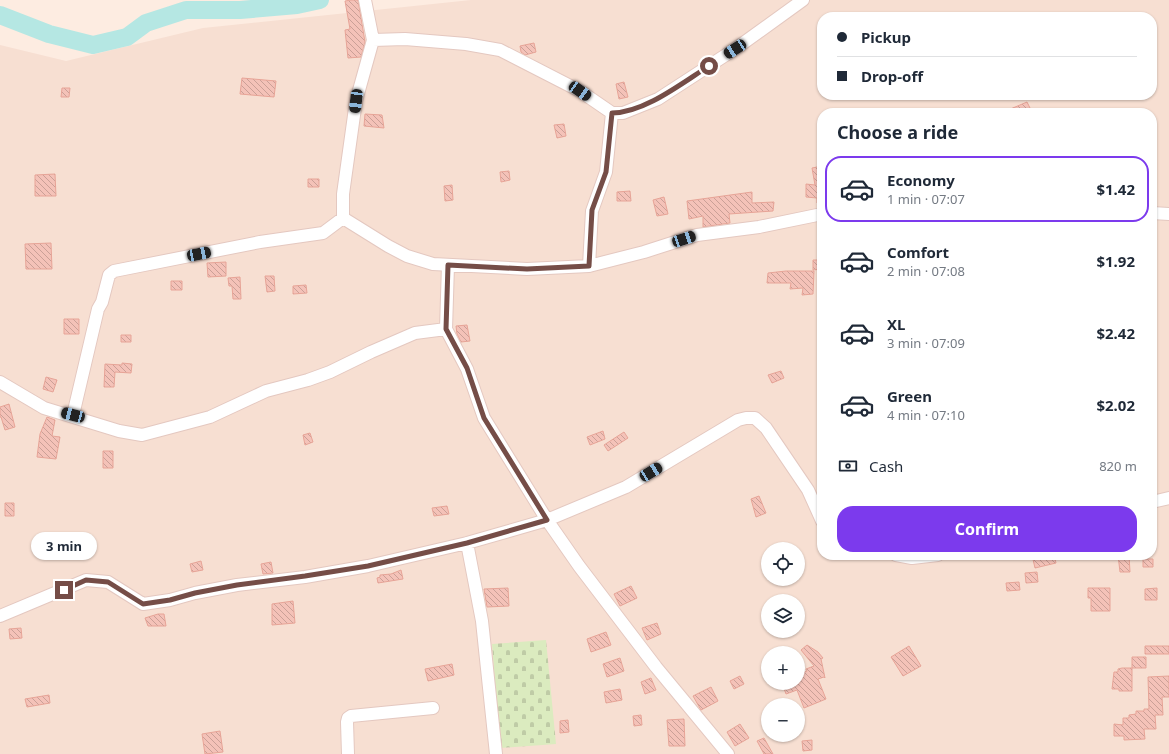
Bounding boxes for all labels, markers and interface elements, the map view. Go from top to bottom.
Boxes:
text: Pickup [861,27,911,47]
car [722,37,748,61]
route start [700,57,718,75]
text: Drop-off [861,66,923,86]
car [567,79,593,103]
car [349,88,363,114]
text: Choose a ride [837,120,958,144]
text: Economy [887,170,955,190]
icon: car [839,171,875,207]
text: $1.42 [1096,179,1135,199]
text: 1 min · 07:07 [887,190,965,208]
car [671,230,697,248]
text: Comfort [887,242,949,262]
icon: car [839,243,875,279]
car [186,246,212,262]
text: $1.92 [1096,251,1135,271]
text: 2 min · 07:08 [887,262,965,280]
text: XL [887,314,905,334]
icon: car [839,315,875,351]
text: $2.42 [1096,323,1135,343]
text: 3 min · 07:09 [887,334,965,352]
text: Green [887,386,932,406]
icon: car [839,387,875,423]
text: $2.02 [1096,395,1135,415]
car [60,406,86,424]
text: 4 min · 07:10 [887,406,965,424]
icon: cash [837,455,859,477]
text: Cash [869,456,903,476]
text: 820 m [1099,457,1137,475]
car [638,461,664,483]
button: Confirm [837,506,1137,552]
callout: 3 min [31,532,97,560]
text: 3 min [46,537,82,555]
map controls [761,542,805,742]
button: locate [761,542,805,586]
route end [55,581,73,599]
button: layers [761,594,805,638]
button: + [761,646,805,690]
button: − [761,698,805,742]

